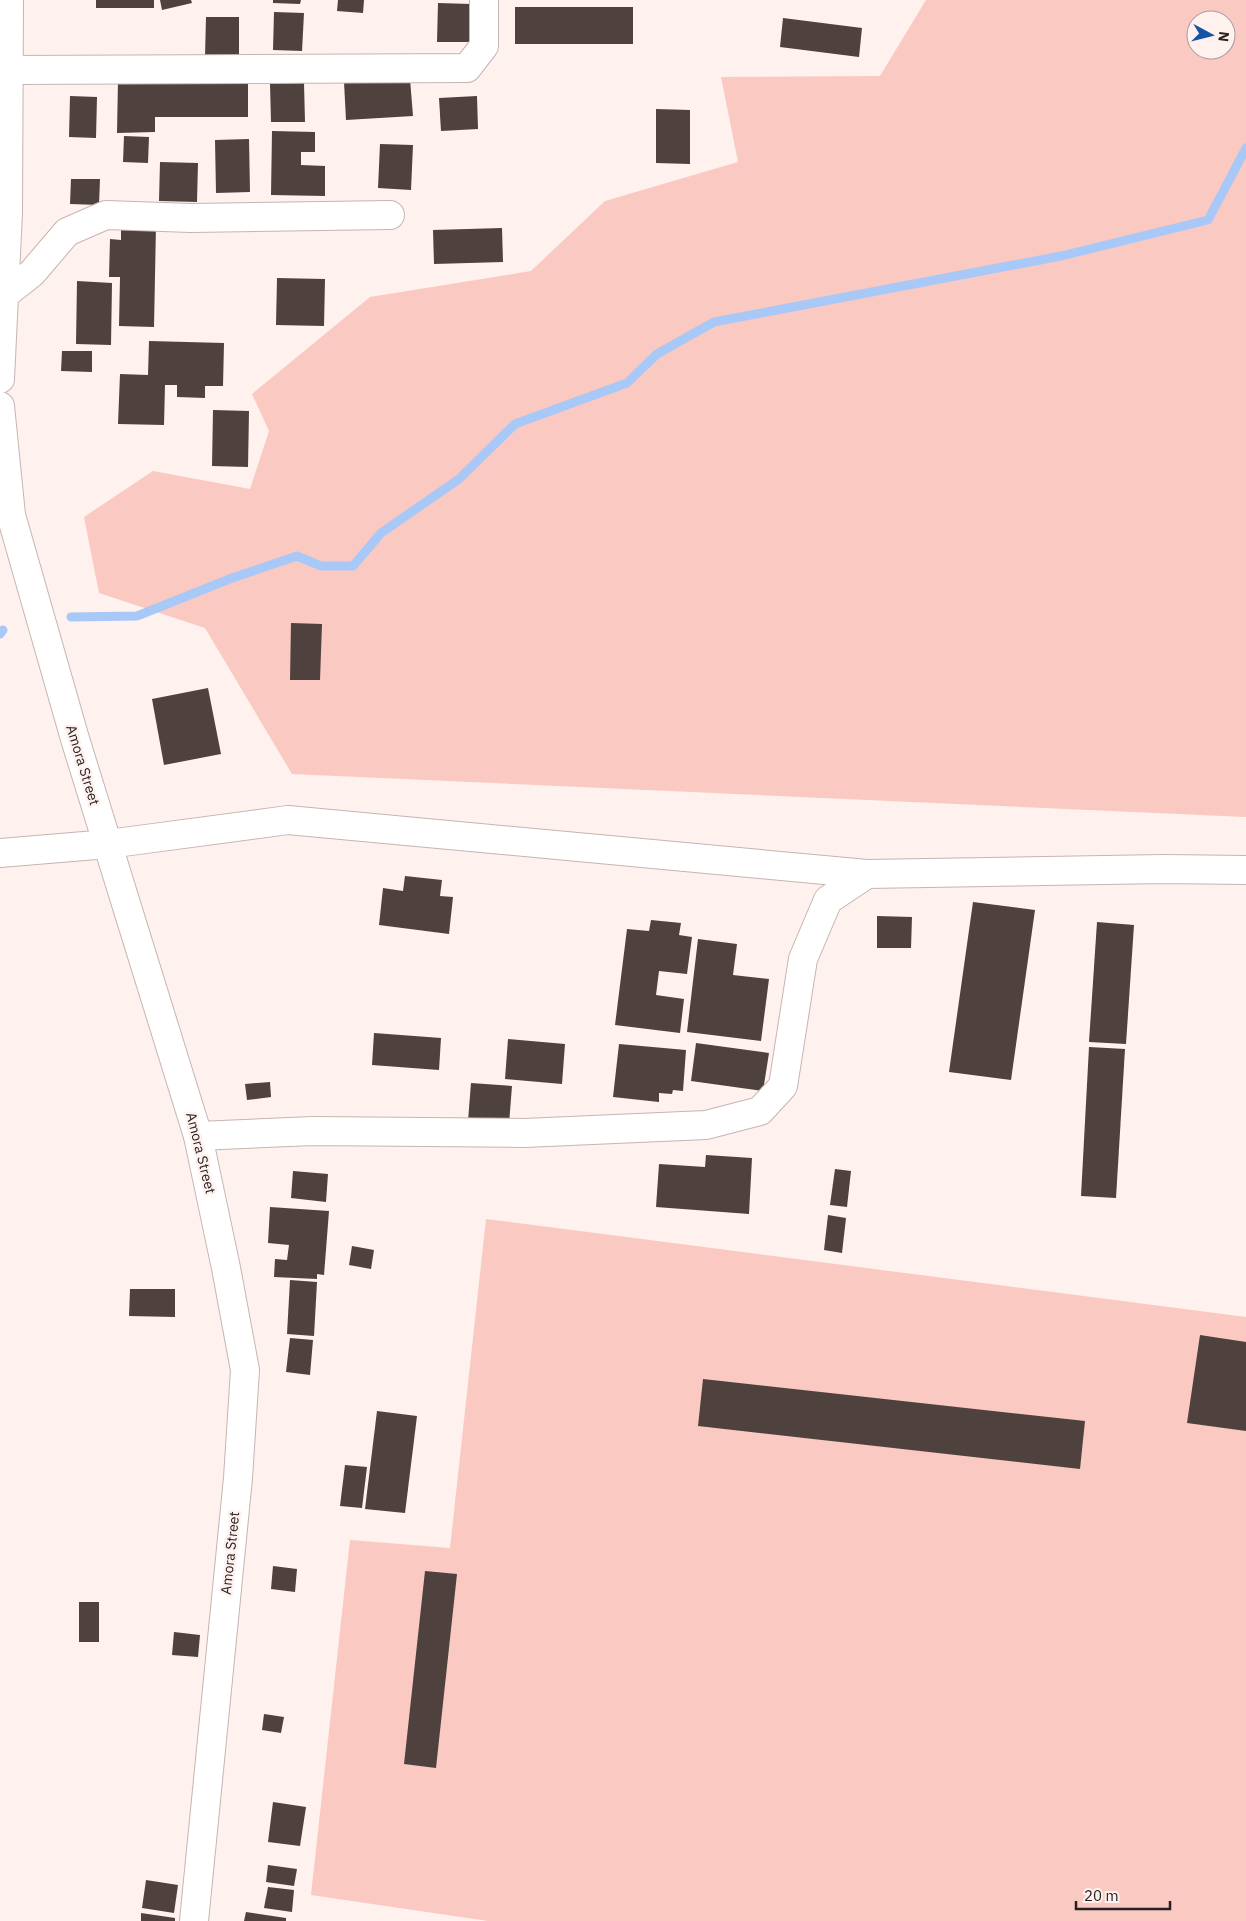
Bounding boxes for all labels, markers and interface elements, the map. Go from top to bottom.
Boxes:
north arrow [1186,10,1236,60]
text: N [1214,30,1233,43]
street label: Amora Street [62,723,104,808]
street label: Amora Street [182,1110,220,1196]
street label: Amora Street [217,1511,243,1595]
scale bar [1076,1878,1170,1910]
text: 20 m [1084,1886,1119,1905]

